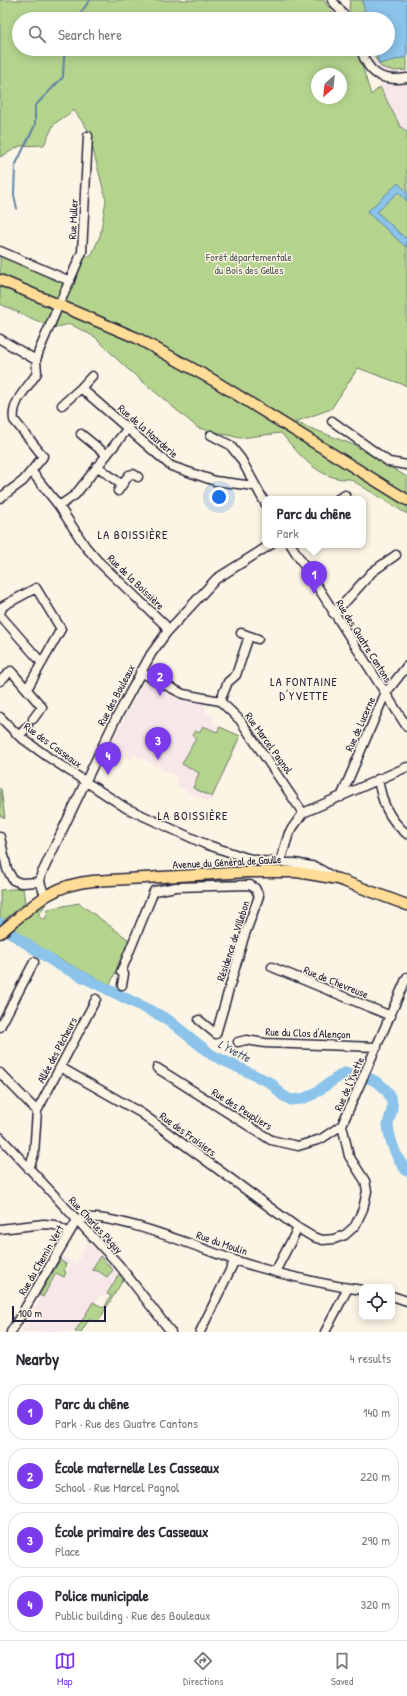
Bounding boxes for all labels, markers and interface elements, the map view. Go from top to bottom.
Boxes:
search box [12,12,395,56]
icon: search [26,23,48,45]
text: Search here [58,24,122,45]
north arrow [311,68,347,104]
street label: Rue Muller [65,198,81,240]
park label: Forêt départementale du Bois des Gelles [205,250,293,277]
street label: Rue de la Haarderie [115,401,181,461]
your location [209,487,229,507]
popup [262,496,366,548]
text: Parc du chêne [277,503,351,524]
text: Park [277,524,299,542]
district label: LA BOISSIÈRE [98,526,168,543]
street label: Rue de la Boissière [105,551,168,613]
pin: 1 [301,561,327,594]
street label: Rue des Quatre Cantons [333,597,395,685]
street label: Rue des Bouleaux [94,662,138,728]
pin: 2 [147,663,173,696]
district label: LA FONTAINE D'YVETTE [270,673,338,704]
street label: Rue de Lucerne [342,694,378,753]
street label: Rue Marcel Pagnol [242,710,296,776]
street label: Rue des Casseaux [21,719,85,771]
pin: 3 [145,727,171,760]
pin: 4 [95,742,121,775]
district label: LA BOISSIÈRE [158,807,228,824]
street label: Avenue du Général de Gaulle [172,852,282,872]
street label: Résidence de Villebon [213,899,253,983]
street label: Rue de Chevreuse [302,963,371,1002]
street label: Allée des Pêcheurs [34,1015,80,1085]
street label: Rue du Clos d'Alençon [265,1025,351,1041]
water label: L'Yvette [215,1035,254,1066]
street label: Rue de l'Yvette [331,1054,367,1113]
street label: Rue des Peupliers [209,1085,275,1133]
street label: Rue des Fraisiers [157,1109,219,1159]
street label: Rue Charles Péguy [66,1193,126,1257]
street label: Rue du Chemin Vert [15,1222,67,1298]
street label: Rue du Moulin [195,1228,249,1258]
map controls [359,1284,395,1320]
button: locate [359,1284,395,1320]
scale bar [12,1304,106,1323]
text: 100 m [18,1306,42,1320]
text: Nearby [16,1347,59,1370]
text: 4 results [350,1349,391,1367]
text: Parc du chêne [55,1393,129,1414]
text: 1 [28,1403,32,1421]
text: 140 m [363,1403,390,1421]
text: Park · Rue des Quatre Cantons [55,1414,198,1432]
text: École maternelle Les Casseaux [55,1457,220,1478]
text: 2 [27,1467,33,1485]
text: 220 m [360,1467,390,1485]
text: School · Rue Marcel Pagnol [55,1478,179,1496]
text: École primaire des Casseaux [55,1521,208,1542]
text: 3 [27,1531,33,1549]
text: 290 m [361,1531,390,1549]
text: Place [55,1542,80,1560]
text: Police municipale [55,1585,149,1606]
text: 4 [28,1595,32,1613]
text: 320 m [360,1595,390,1613]
text: Public building · Rue des Bouleaux [55,1606,211,1624]
tab: Map [54,1650,76,1688]
tab: Directions [183,1650,224,1688]
tab: Saved [331,1650,353,1688]

